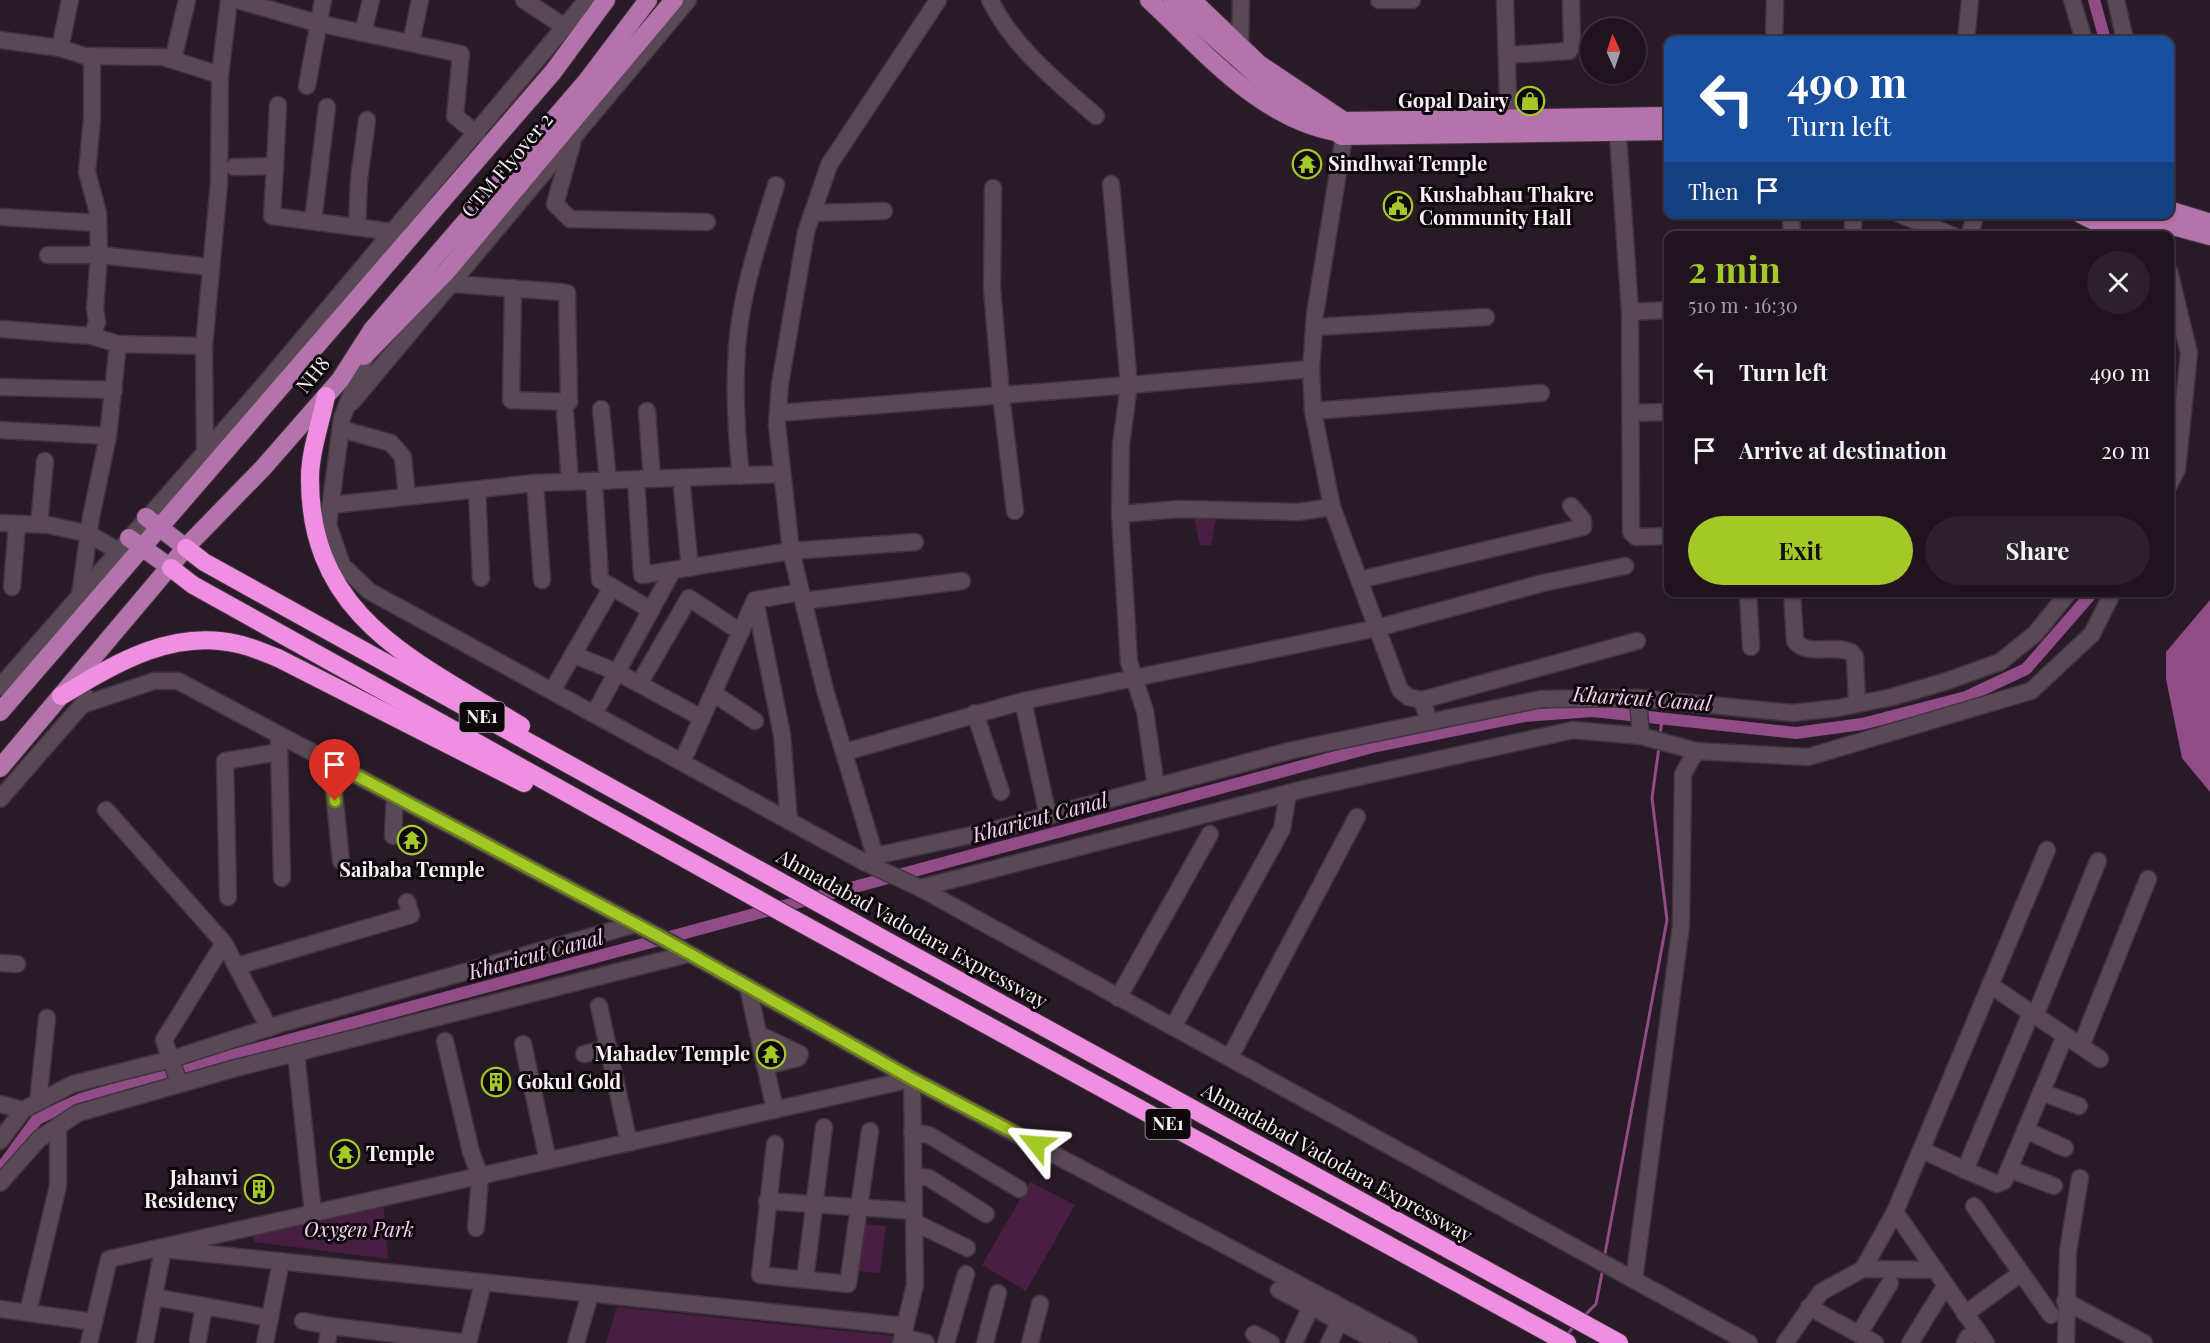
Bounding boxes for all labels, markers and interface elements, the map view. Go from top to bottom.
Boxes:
north arrow [1580,18,1646,84]
map controls [1580,18,1646,84]
text: 490 m [1787,53,1907,109]
icon: left [1688,60,1766,138]
shop icon: Gopal Dairy [1514,85,1546,117]
place label: Gopal Dairy [1398,86,1510,113]
street label: CTM Flyover 2 [454,106,558,222]
text: Turn left [1787,107,1891,143]
temple icon: Sindhwai Temple [1291,148,1323,180]
place label: Sindhwai Temple [1328,149,1487,176]
icon: arrive [1751,174,1784,207]
text: Then [1688,176,1739,206]
place label: Kushabhau Thakre Community Hall [1419,180,1594,230]
public building icon: Kushabhau Thakre Community Hall [1382,190,1414,222]
text: 2 min [1688,244,1781,292]
button: close [2087,251,2150,314]
text: 510 m · 16:30 [1688,291,1798,318]
street label: NH8 [289,350,335,398]
icon: left [1688,356,1721,389]
text: Turn left [1739,357,1828,387]
text: 490 m [2090,357,2150,387]
icon: arrive [1688,434,1721,467]
text: Arrive at destination [1739,435,1947,465]
text: 20 m [2101,435,2150,465]
button: Exit [1688,516,1913,585]
button: Share [1925,516,2150,585]
water label: Kharicut Canal [1571,678,1714,716]
road number: NE1 [460,702,504,732]
pin [309,739,360,801]
icon: arrive [318,748,351,781]
water label: Kharicut Canal [968,784,1111,848]
temple icon: Saibaba Temple [396,824,428,856]
street label: Ahmadabad Vadodara Expressway [772,841,1053,1014]
place label: Saibaba Temple [339,855,485,882]
water label: Kharicut Canal [464,921,607,985]
temple icon: Mahadev Temple [755,1038,787,1070]
place label: Mahadev Temple [594,1039,750,1066]
building icon: Gokul Gold [480,1066,512,1098]
place label: Gokul Gold [517,1067,621,1094]
street label: Ahmadabad Vadodara Expressway [1197,1075,1478,1248]
road number: NE1 [1146,1109,1190,1139]
position arrow [1004,1112,1068,1176]
temple icon: Temple [329,1138,361,1170]
place label: Temple [366,1139,435,1166]
place label: Jahanvi Residency [144,1163,239,1213]
building icon: Jahanvi Residency [243,1173,275,1205]
park label: Oxygen Park [304,1215,414,1242]

